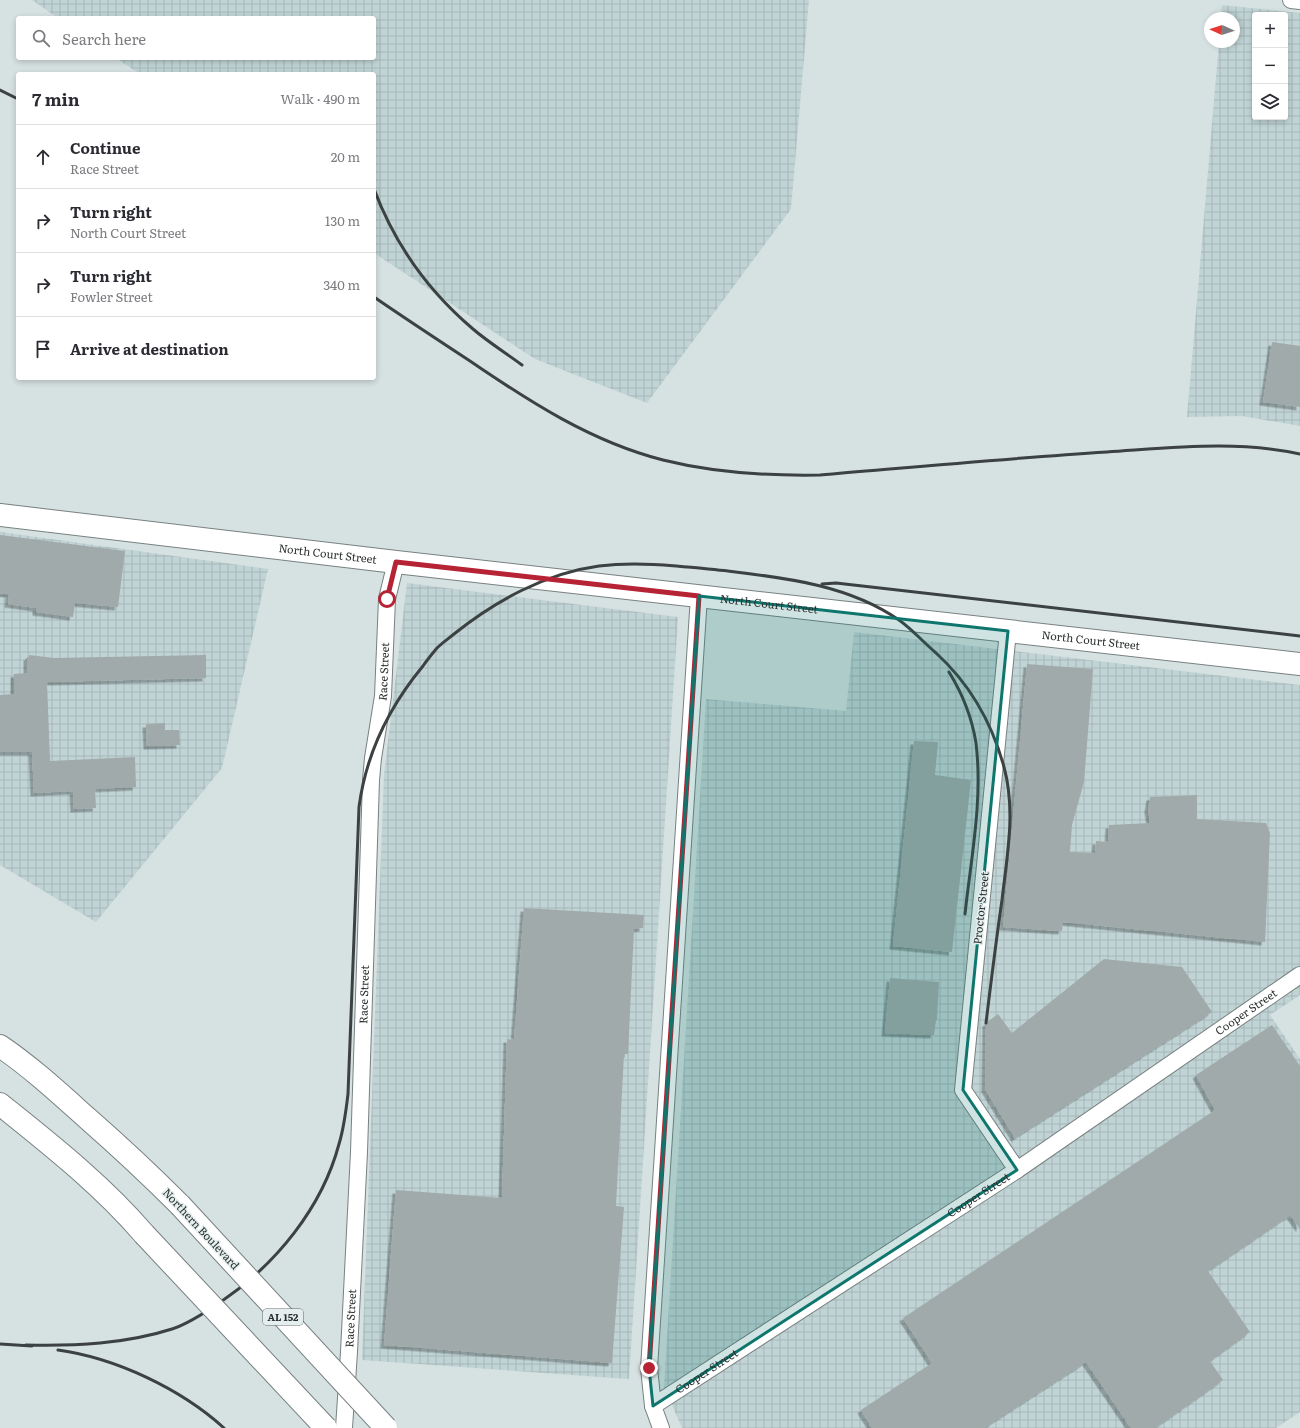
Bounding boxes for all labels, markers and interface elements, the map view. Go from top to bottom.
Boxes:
north arrow [1204,12,1240,48]
map controls [1252,12,1288,120]
button: + [1252,12,1288,48]
search box [16,16,376,60]
icon: search [30,27,52,49]
text: Search here [62,27,146,50]
button: − [1252,48,1288,84]
button: layers [1252,84,1288,120]
text: 7 min [32,86,80,111]
text: Walk · 490 m [281,89,360,108]
text: Continue [70,136,140,159]
icon: ahead [32,146,54,168]
text: 20 m [331,147,360,166]
text: Race Street [70,159,139,178]
text: Turn right [70,200,152,223]
icon: right [32,210,54,232]
text: 130 m [325,211,360,230]
text: North Court Street [70,223,186,242]
text: Turn right [70,264,152,287]
icon: right [32,274,54,296]
text: 340 m [323,275,360,294]
text: Fowler Street [70,287,153,306]
text: Arrive at destination [70,337,229,360]
icon: arrive [32,338,54,360]
street label: North Court Street [278,539,378,567]
route start [378,590,396,608]
street label: North Court Street [719,590,819,617]
street label: North Court Street [1041,626,1141,653]
street label: Race Street [373,641,392,702]
street label: Proctor Street [968,870,992,945]
street label: Race Street [354,964,372,1024]
street label: Cooper Street [1211,984,1280,1038]
street label: Cooper Street [944,1168,1013,1220]
street label: Northern Boulevard [160,1184,244,1273]
street label: Race Street [340,1288,359,1348]
road number: AL 152 [263,1309,303,1325]
street label: Cooper Street [672,1344,741,1397]
route end [640,1359,658,1377]

